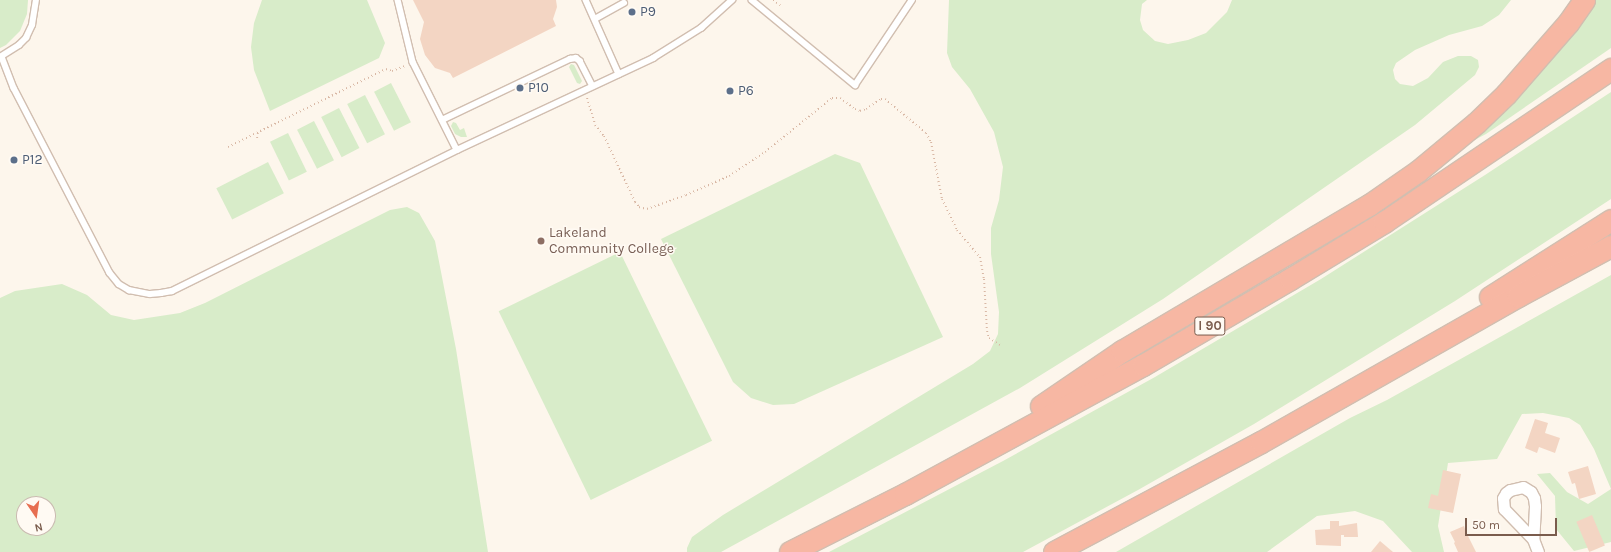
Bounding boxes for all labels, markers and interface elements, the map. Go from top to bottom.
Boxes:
place label: P9 [640,4,656,20]
marker: P9 [627,7,637,17]
place label: P10 [528,80,549,96]
marker: P10 [515,83,525,93]
place label: P6 [738,83,754,99]
marker: P6 [725,86,735,96]
place label: P12 [22,152,42,168]
marker: P12 [9,155,19,165]
place label: Lakeland Community College [549,225,674,258]
marker: Lakeland Community College [536,236,546,246]
road number: I 90 [1194,315,1226,337]
north arrow [16,496,56,536]
scale bar [1467,510,1559,536]
text: 50 m [1472,518,1500,532]
text: N [33,520,44,534]

